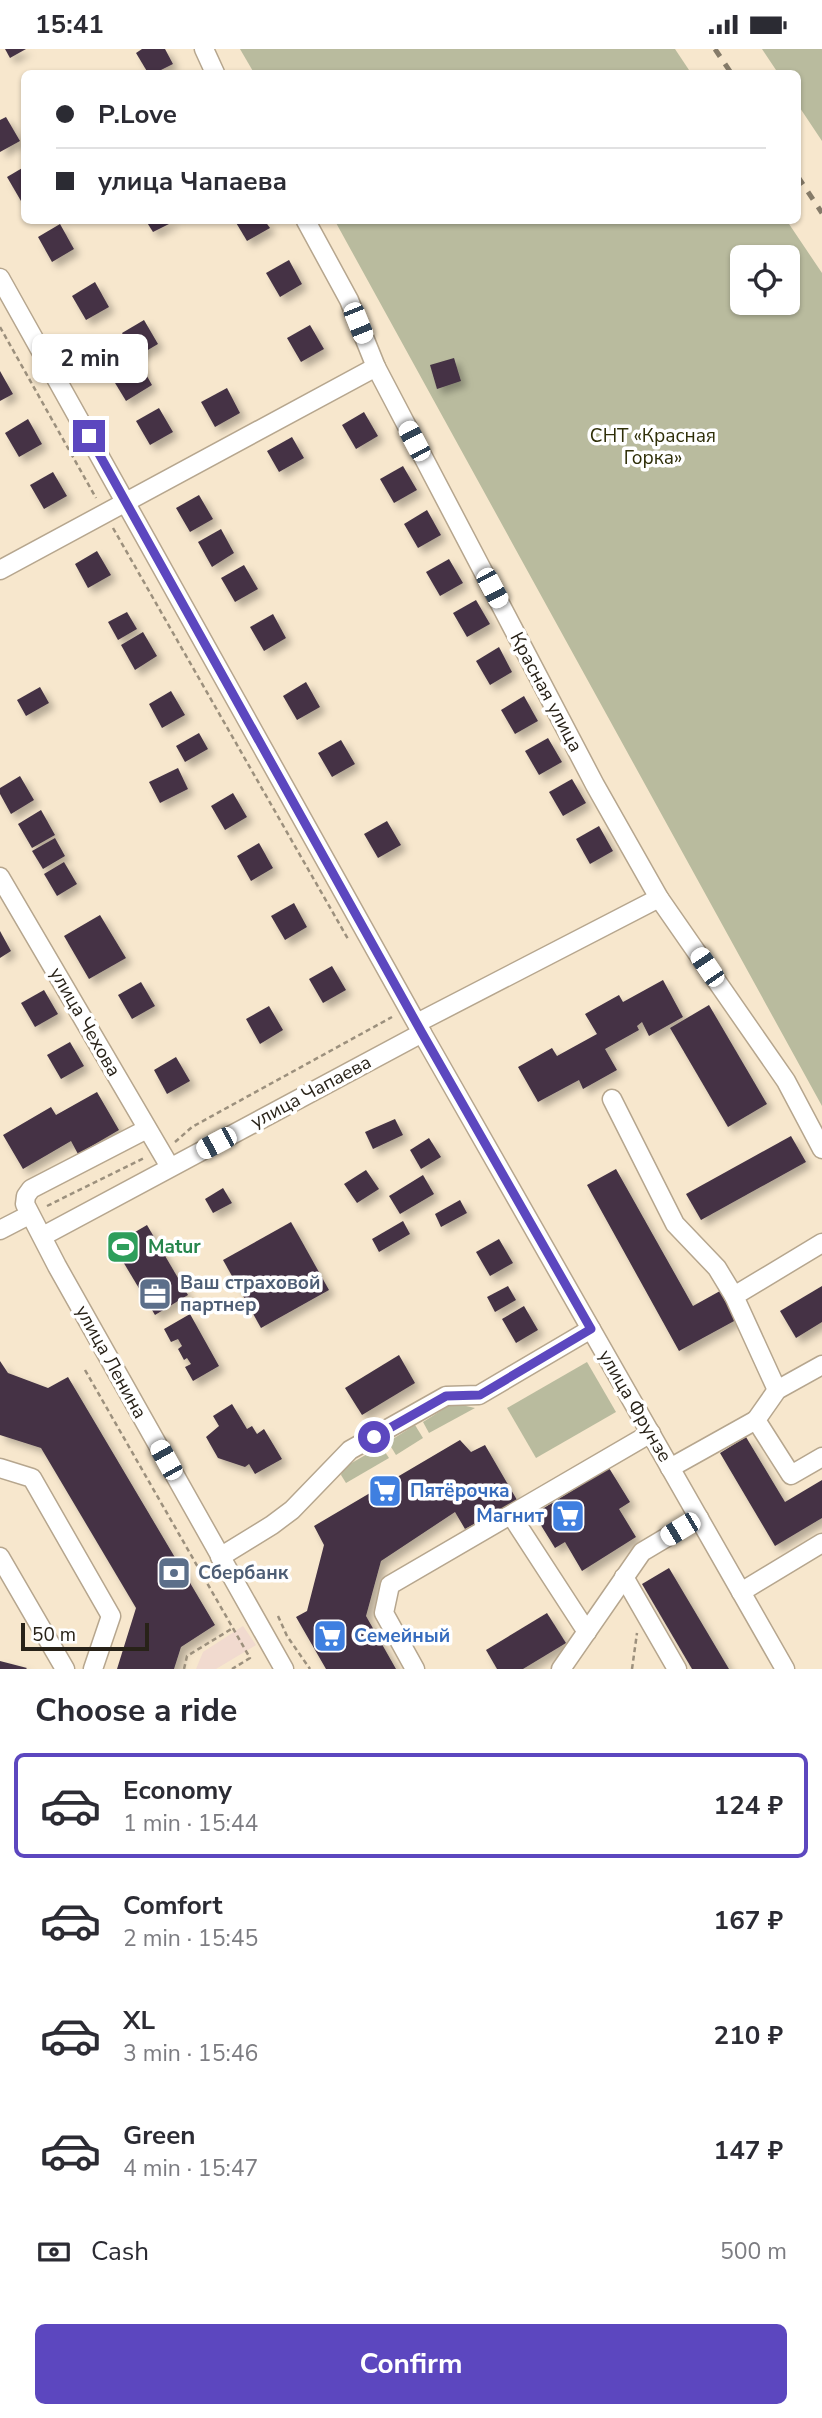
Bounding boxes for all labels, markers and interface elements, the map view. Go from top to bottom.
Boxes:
text: 15:41 [35,7,104,42]
text: P.Love [98,97,177,132]
text: улица Чапаева [98,164,287,199]
map controls [730,245,800,315]
button: locate [730,245,800,315]
car [341,300,376,346]
callout: 2 min [31,335,147,383]
text: 2 min [60,343,120,374]
car [395,418,434,464]
route end [73,420,105,452]
park label: СНТ «Красная Горка» [590,423,716,471]
car [473,565,512,611]
street label: Красная улица [503,628,589,756]
car [687,944,728,990]
street label: улица Чехова [43,963,127,1081]
street label: улица Чапаева [246,1049,376,1135]
car [193,1124,240,1162]
sports icon: Matur [104,1228,142,1266]
place label: Matur [148,1234,201,1260]
place label: Ваш страховой партнер [180,1270,320,1318]
office icon: Ваш страховой партнер [136,1275,174,1313]
street label: улица Ленина [69,1301,153,1423]
street label: улица Фрунзе [592,1345,678,1467]
route start [358,1421,390,1453]
car [147,1437,186,1483]
supermarket icon: Пятёрочка [366,1472,404,1510]
place label: Пятёрочка [410,1478,510,1504]
supermarket icon: Магнит [549,1497,587,1535]
place label: Магнит [476,1503,544,1529]
car [657,1509,704,1549]
bank icon: Сбербанк [155,1554,193,1592]
place label: Сбербанк [198,1560,289,1586]
supermarket icon: Семейный [311,1617,349,1655]
scale bar [21,1620,149,1652]
text: 50 m [32,1622,76,1648]
place label: Семейный [354,1623,450,1649]
text: Choose a ride [35,1689,237,1732]
text: Economy [123,1773,232,1808]
icon: car [39,1774,102,1837]
text: 124 ₽ [714,1788,783,1823]
text: 1 min · 15:44 [123,1808,258,1839]
text: Comfort [123,1888,223,1923]
icon: car [39,1889,102,1952]
text: 167 ₽ [714,1903,783,1938]
text: 2 min · 15:45 [123,1923,258,1954]
text: XL [123,2003,155,2038]
icon: car [39,2004,102,2067]
text: 210 ₽ [714,2018,783,2053]
text: 3 min · 15:46 [123,2038,258,2069]
text: Green [123,2118,196,2153]
icon: car [39,2119,102,2182]
text: 147 ₽ [714,2133,783,2168]
text: 4 min · 15:47 [123,2153,258,2184]
icon: cash [35,2233,73,2271]
text: Cash [91,2234,149,2269]
text: 500 m [720,2236,787,2267]
button: Confirm [35,2324,787,2404]

